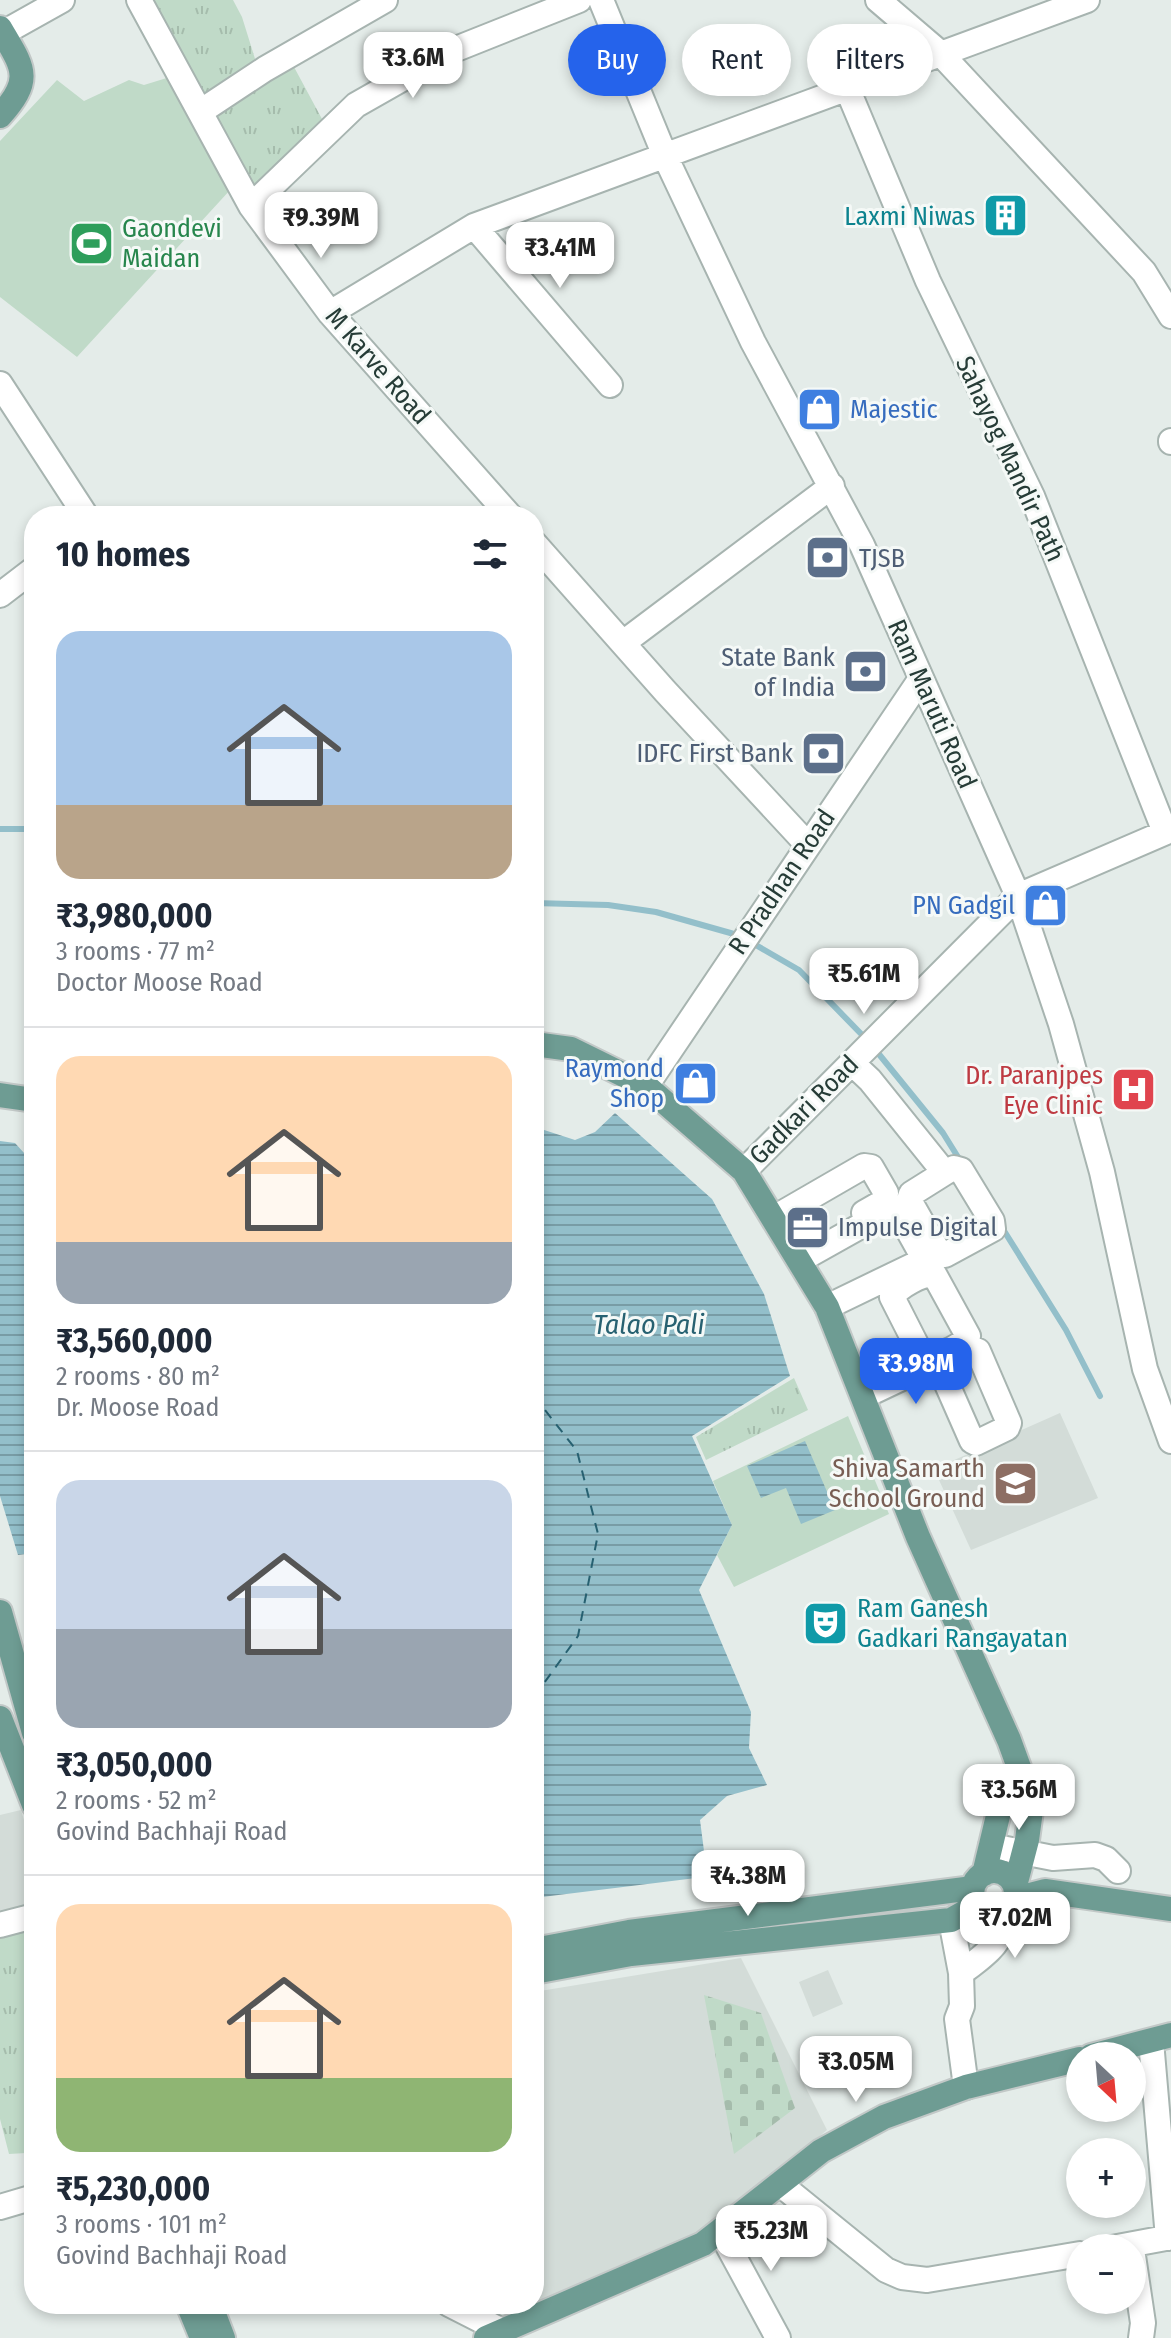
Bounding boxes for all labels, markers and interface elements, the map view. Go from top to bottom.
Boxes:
chip: Buy [568,24,666,96]
chip: Rent [682,24,791,96]
chip: Filters [807,24,933,96]
pin: ₹3.6M [357,32,469,100]
text: ₹3.6M [381,42,445,73]
pin: ₹9.39M [256,192,386,260]
building icon: Laxmi Niwas [982,192,1030,240]
place label: Laxmi Niwas [844,201,975,232]
text: ₹9.39M [283,202,359,233]
place label: Gaondevi Maidan [122,213,222,274]
sports icon: Gaondevi Maidan [67,219,115,267]
pin: ₹3.41M [495,222,625,290]
text: ₹3.41M [524,232,596,263]
street label: M Karve Road [319,301,437,431]
street label: Sahayog Mandir Path [949,351,1071,567]
shop icon: Majestic [795,385,843,433]
place label: Majestic [850,394,938,425]
icon: filters [468,532,512,576]
text: 10 homes [56,534,190,575]
bank icon: TJSB [804,534,852,582]
place label: TJSB [859,543,905,574]
street label: Ram Maruti Road [881,615,983,793]
place label: State Bank of India [721,642,836,703]
bank icon: State Bank of India [842,648,890,696]
icon: home [212,683,356,827]
bank icon: IDFC First Bank [800,729,848,777]
place label: IDFC First Bank [637,738,794,769]
street label: R Pradhan Road [722,803,842,961]
shop icon: PN Gadgil [1022,881,1070,929]
place label: PN Gadgil [912,890,1015,921]
text: ₹3,980,000 [56,895,213,936]
text: 3 rooms · 77 m² [56,936,215,967]
pin: ₹5.61M [799,948,929,1016]
text: ₹5.61M [827,958,901,989]
text: Doctor Moose Road [56,967,263,998]
street label: Gadkari Road [743,1049,865,1171]
place label: Raymond Shop [565,1053,664,1114]
shop icon: Raymond Shop [671,1059,719,1107]
place label: Dr. Paranjpes Eye Clinic [965,1060,1103,1121]
hospital icon: Dr. Paranjpes Eye Clinic [1110,1066,1158,1114]
icon: home [212,1108,356,1252]
office icon: Impulse Digital [783,1203,831,1251]
place label: Impulse Digital [838,1212,997,1243]
water label: Talao Pali [593,1308,705,1341]
text: ₹3,560,000 [56,1320,213,1361]
pin: ₹3.98M [851,1338,981,1406]
text: ₹3.98M [878,1348,954,1379]
text: 2 rooms · 80 m² [56,1361,220,1392]
text: Dr. Moose Road [56,1392,220,1423]
place label: Shiva Samarth School Ground [829,1453,985,1514]
school or university icon: Shiva Samarth School Ground [992,1459,1040,1507]
icon: home [212,1532,356,1676]
place label: Ram Ganesh Gadkari Rangayatan [857,1593,1068,1654]
theatre icon: Ram Ganesh Gadkari Rangayatan [802,1599,850,1647]
text: ₹3,050,000 [56,1744,213,1785]
pin: ₹3.56M [954,1764,1084,1832]
text: ₹3.56M [981,1774,1057,1805]
text: 2 rooms · 52 m² [56,1785,217,1816]
text: Govind Bachhaji Road [56,1816,287,1847]
pin: ₹4.38M [683,1850,813,1918]
text: ₹4.38M [710,1860,786,1891]
pin: ₹7.02M [950,1892,1080,1960]
text: ₹7.02M [978,1902,1052,1933]
icon: home [212,1956,356,2100]
pin: ₹3.05M [791,2036,921,2104]
north arrow [1066,2042,1146,2122]
map controls [1066,2042,1146,2314]
text: ₹3.05M [818,2046,894,2077]
button: + [1066,2138,1146,2218]
text: ₹5,230,000 [56,2168,210,2209]
pin: ₹5.23M [706,2205,836,2273]
text: 3 rooms · 101 m² [56,2209,227,2240]
text: ₹5.23M [734,2215,808,2246]
button: − [1066,2234,1146,2314]
text: Govind Bachhaji Road [56,2240,287,2271]

